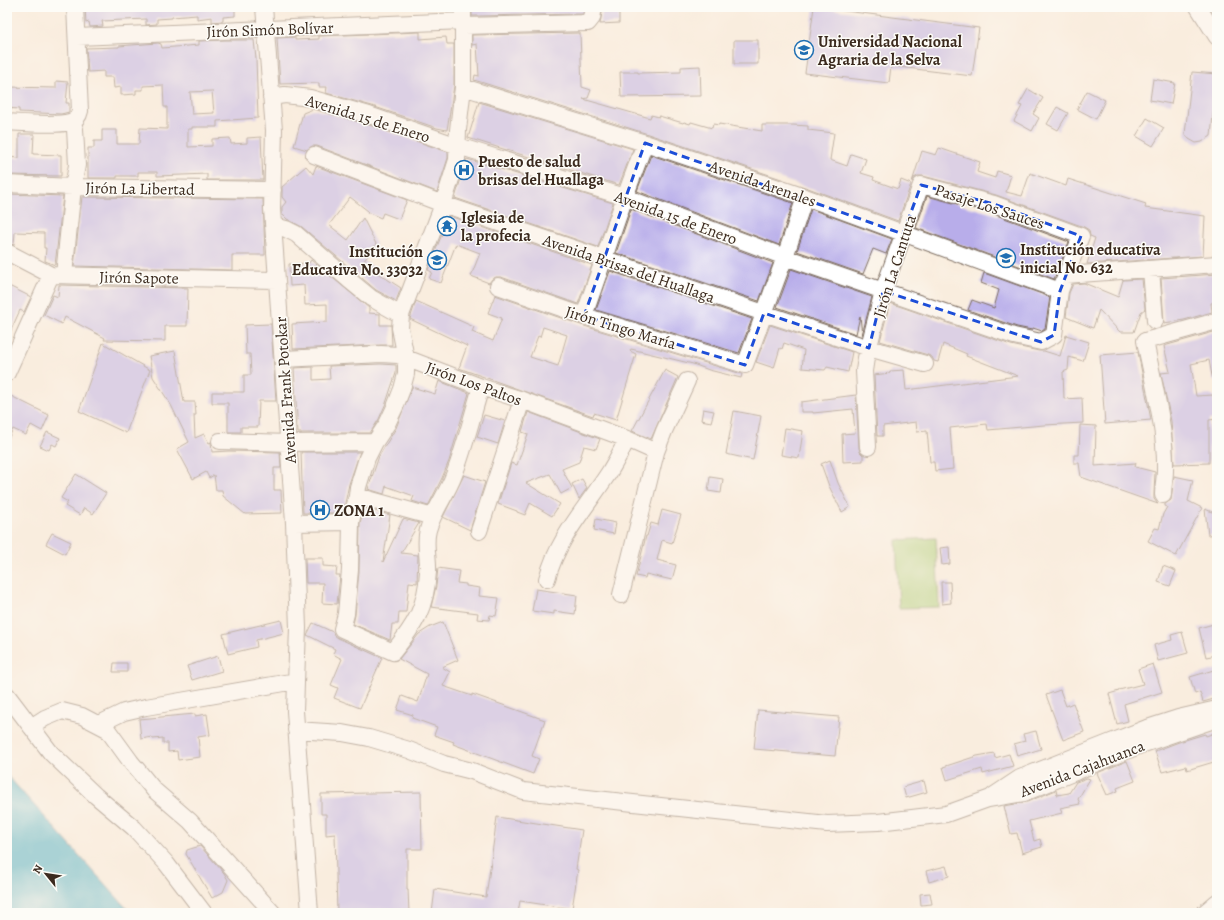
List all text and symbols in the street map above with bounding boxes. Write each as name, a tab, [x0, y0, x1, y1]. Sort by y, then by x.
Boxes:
street label: Jirón Simón Bolívar	[206, 17, 334, 43]
place label: Universidad Nacional Agraria de la Selva	[817, 31, 963, 71]
school or university icon: Universidad Nacional Agraria de la Selva	[793, 39, 815, 61]
street label: Avenida 15 de Enero	[302, 89, 433, 148]
place label: Puesto de salud brisas del Huallaga	[477, 151, 604, 191]
street label: Avenida Arenales	[705, 155, 819, 212]
hospital icon: Puesto de salud brisas del Huallaga	[453, 159, 475, 181]
street label: Jirón La Libertad	[85, 177, 195, 201]
street label: Pasaje Los Sauces	[932, 179, 1047, 235]
street label: Avenida 15 de Enero	[610, 185, 740, 250]
place label: Iglesia de la profecia	[461, 207, 531, 247]
street label: Jirón La Cantuta	[868, 212, 922, 321]
temple icon: Iglesia de la profecia	[436, 215, 458, 237]
street label: Avenida Brisas del Huallaga	[539, 229, 718, 309]
place label: Institución educativa inicial No. 632	[1020, 239, 1161, 279]
place label: Institución Educativa No. 33032	[292, 241, 423, 281]
school or university icon: Institución educativa inicial No. 632	[995, 247, 1017, 269]
school or university icon: Institución Educativa No. 33032	[426, 249, 448, 271]
street label: Jirón Sapote	[99, 266, 179, 290]
street label: Jirón Tingo María	[563, 301, 679, 355]
street label: Avenida Frank Potokar	[270, 316, 302, 465]
street label: Jirón Los Paltos	[423, 356, 525, 411]
hospital icon: ZONA 1	[309, 499, 331, 521]
place label: ZONA 1	[334, 500, 384, 522]
street label: Avenida Cajahuanca	[1016, 735, 1148, 803]
north arrow	[26, 854, 66, 894]
text: N	[29, 862, 46, 876]

